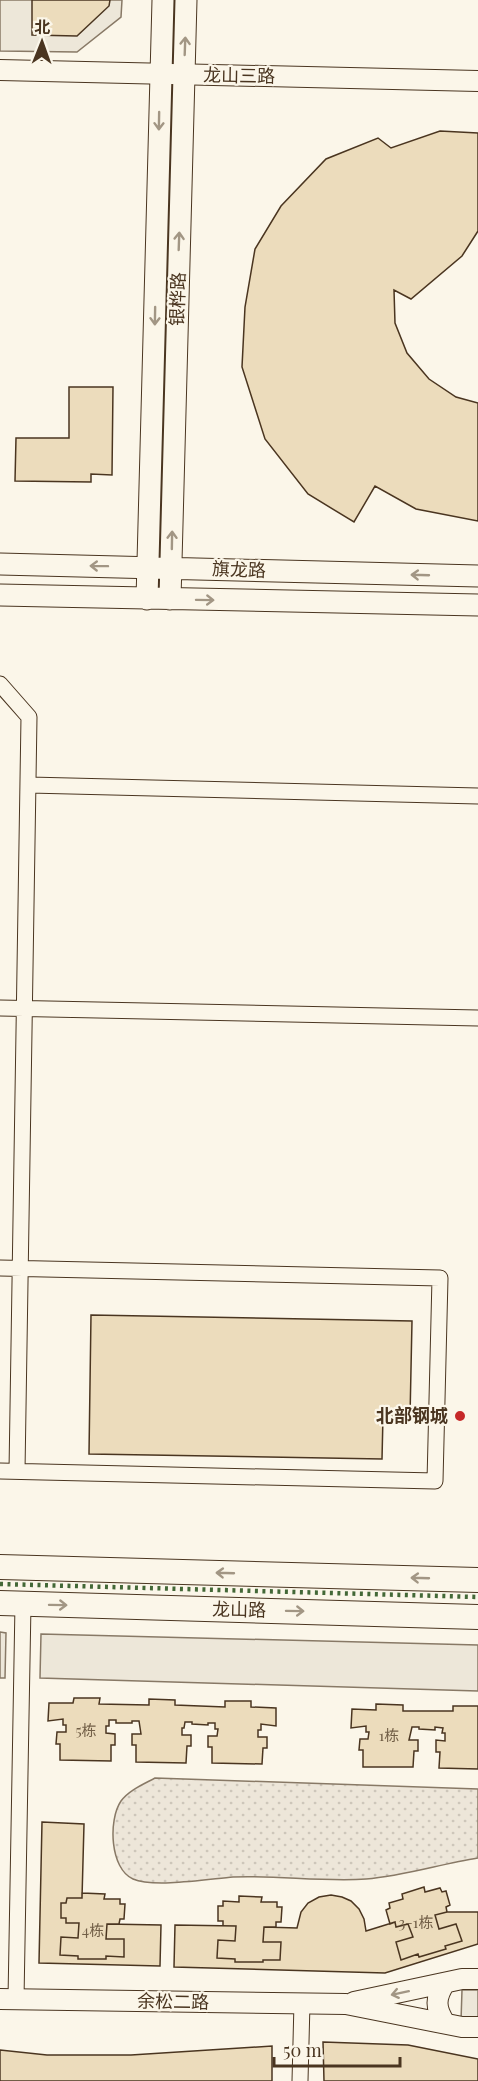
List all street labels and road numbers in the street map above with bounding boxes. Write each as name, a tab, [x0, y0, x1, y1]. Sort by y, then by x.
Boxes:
street label: 龙山三路	[203, 62, 275, 88]
street label: 银桦路	[164, 272, 190, 326]
street label: 旗龙路	[212, 556, 266, 582]
street label: 龙山路	[212, 1597, 266, 1621]
street label: 余松二路	[137, 1988, 209, 2014]

